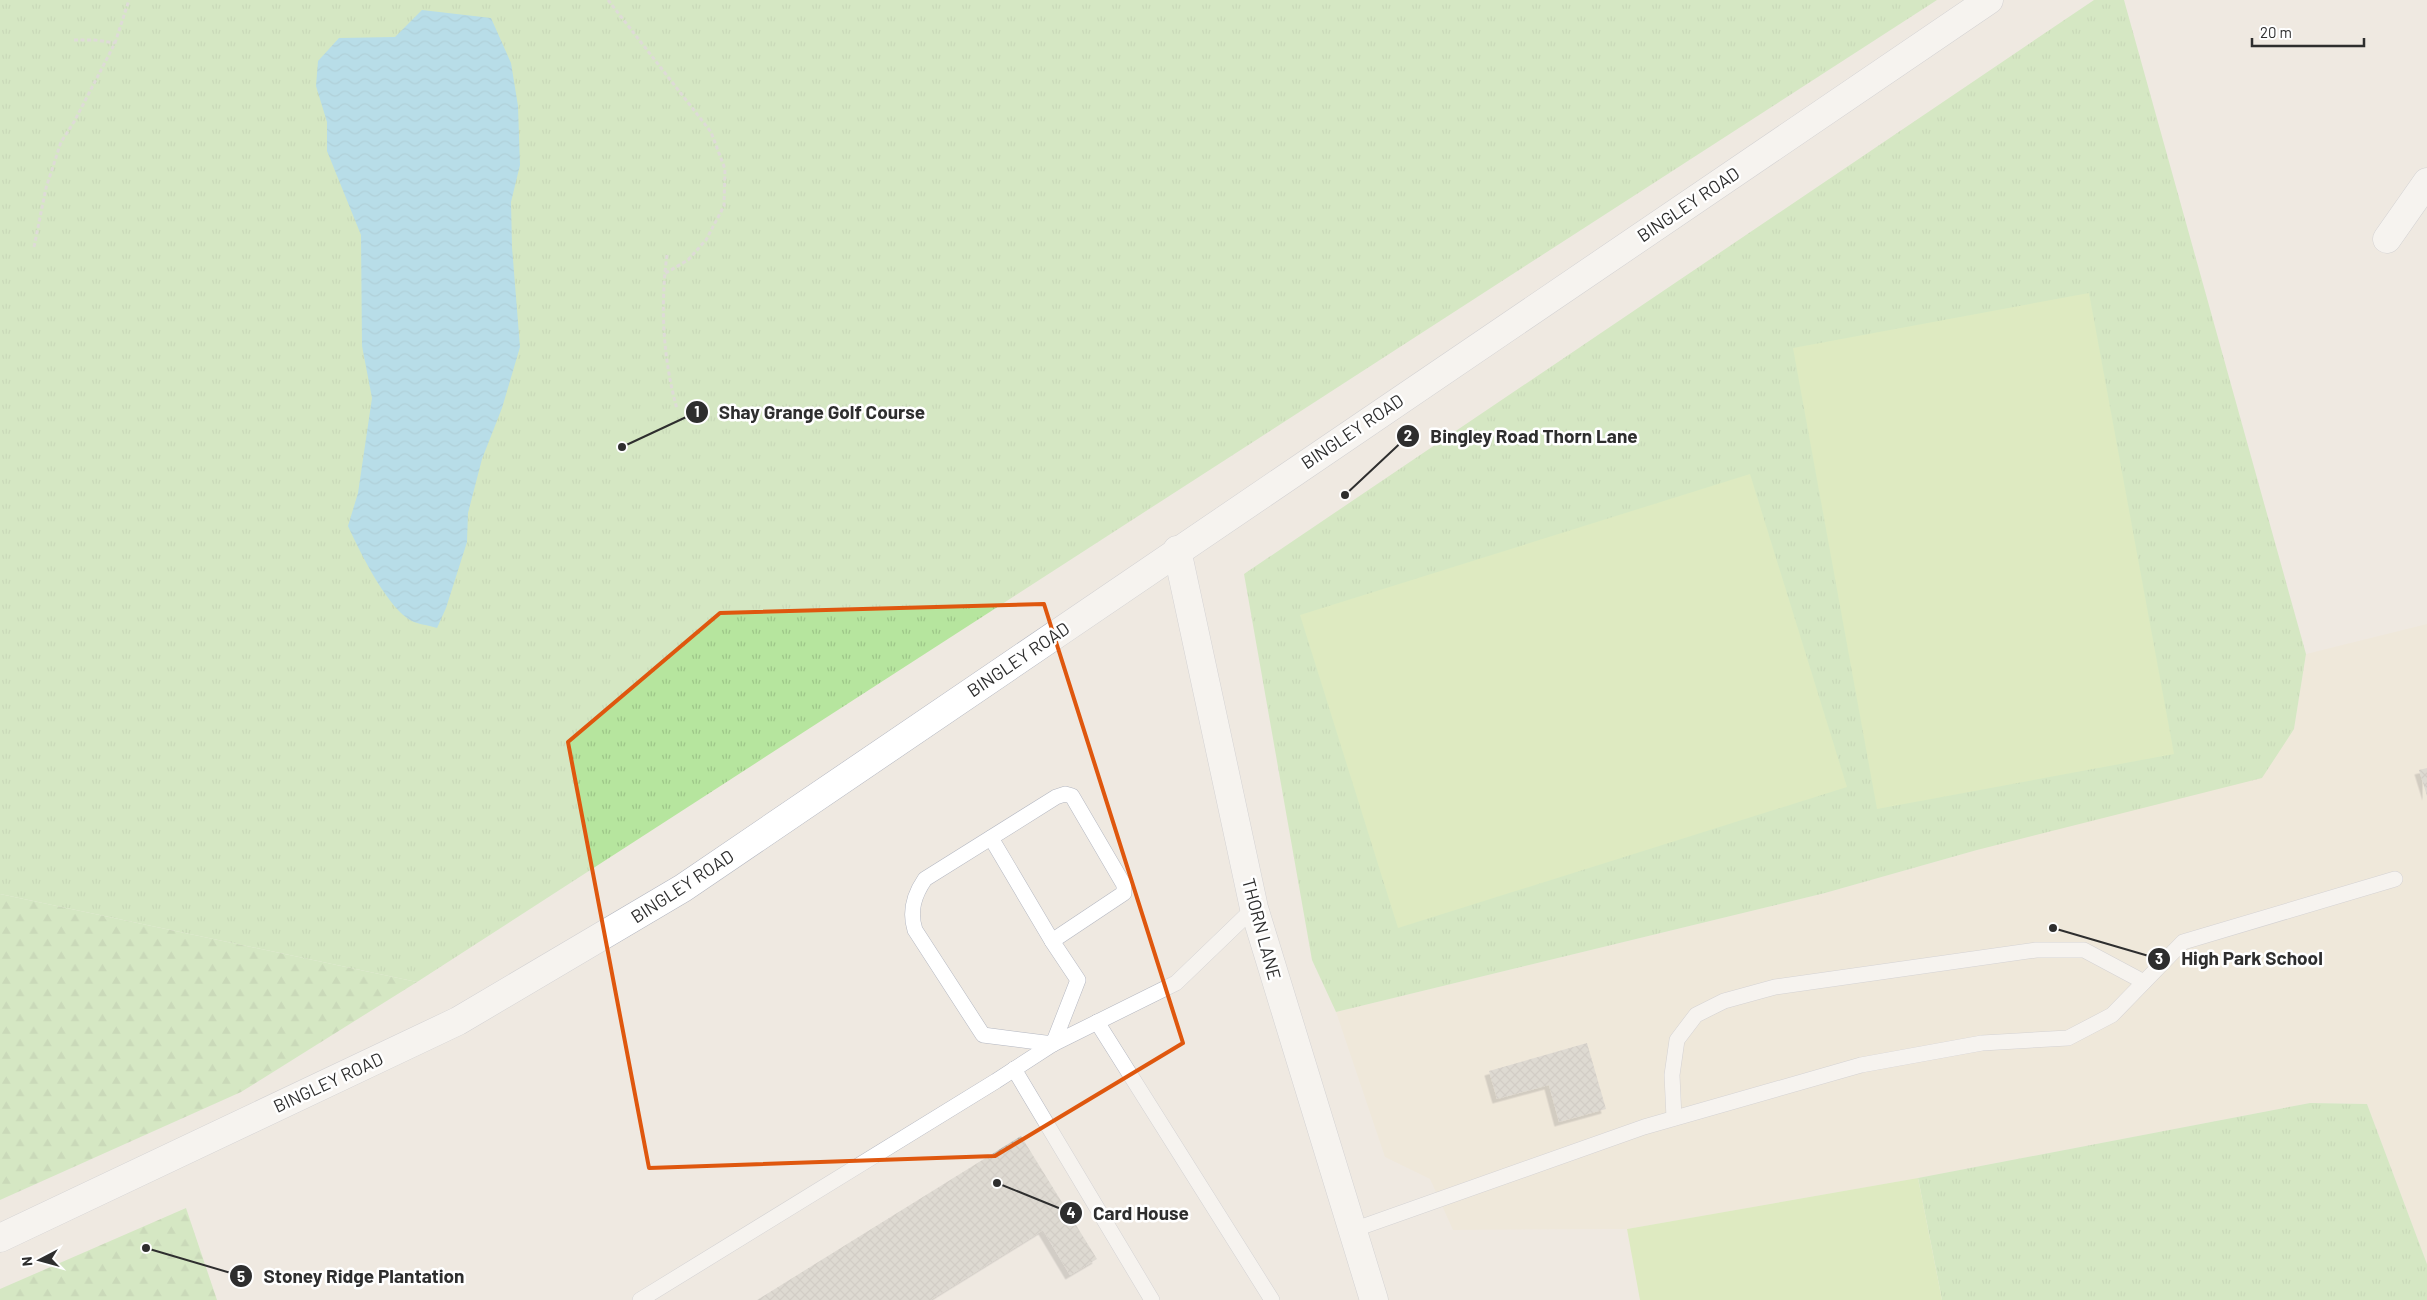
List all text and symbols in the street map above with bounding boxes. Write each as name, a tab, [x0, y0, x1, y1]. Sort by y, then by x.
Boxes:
scale bar	[2252, 15, 2364, 47]
text: 20 m	[2260, 23, 2292, 41]
street label: BINGLEY ROAD	[1633, 162, 1743, 246]
street label: BINGLEY ROAD	[1297, 389, 1407, 473]
callout: Shay Grange Golf Course	[684, 395, 935, 429]
text: Shay Grange Golf Course	[719, 400, 925, 423]
text: 1	[694, 402, 700, 420]
callout: Bingley Road Thorn Lane	[1395, 419, 1647, 453]
text: Bingley Road Thorn Lane	[1430, 424, 1638, 447]
text: 2	[1404, 426, 1412, 444]
street label: BINGLEY ROAD	[963, 617, 1073, 701]
street label: BINGLEY ROAD	[626, 845, 738, 927]
street label: THORN LANE	[1238, 876, 1286, 982]
callout: High Park School	[2146, 942, 2333, 976]
text: High Park School	[2181, 946, 2323, 969]
text: 3	[2155, 949, 2163, 967]
street label: BINGLEY ROAD	[270, 1047, 386, 1117]
callout: Card House	[1058, 1196, 1199, 1230]
text: Card House	[1093, 1201, 1189, 1224]
text: 4	[1066, 1203, 1076, 1221]
north arrow	[15, 1235, 65, 1285]
text: N	[18, 1256, 36, 1267]
callout: Stoney Ridge Plantation	[228, 1259, 474, 1293]
text: Stoney Ridge Plantation	[263, 1264, 465, 1287]
text: 5	[237, 1267, 245, 1285]

